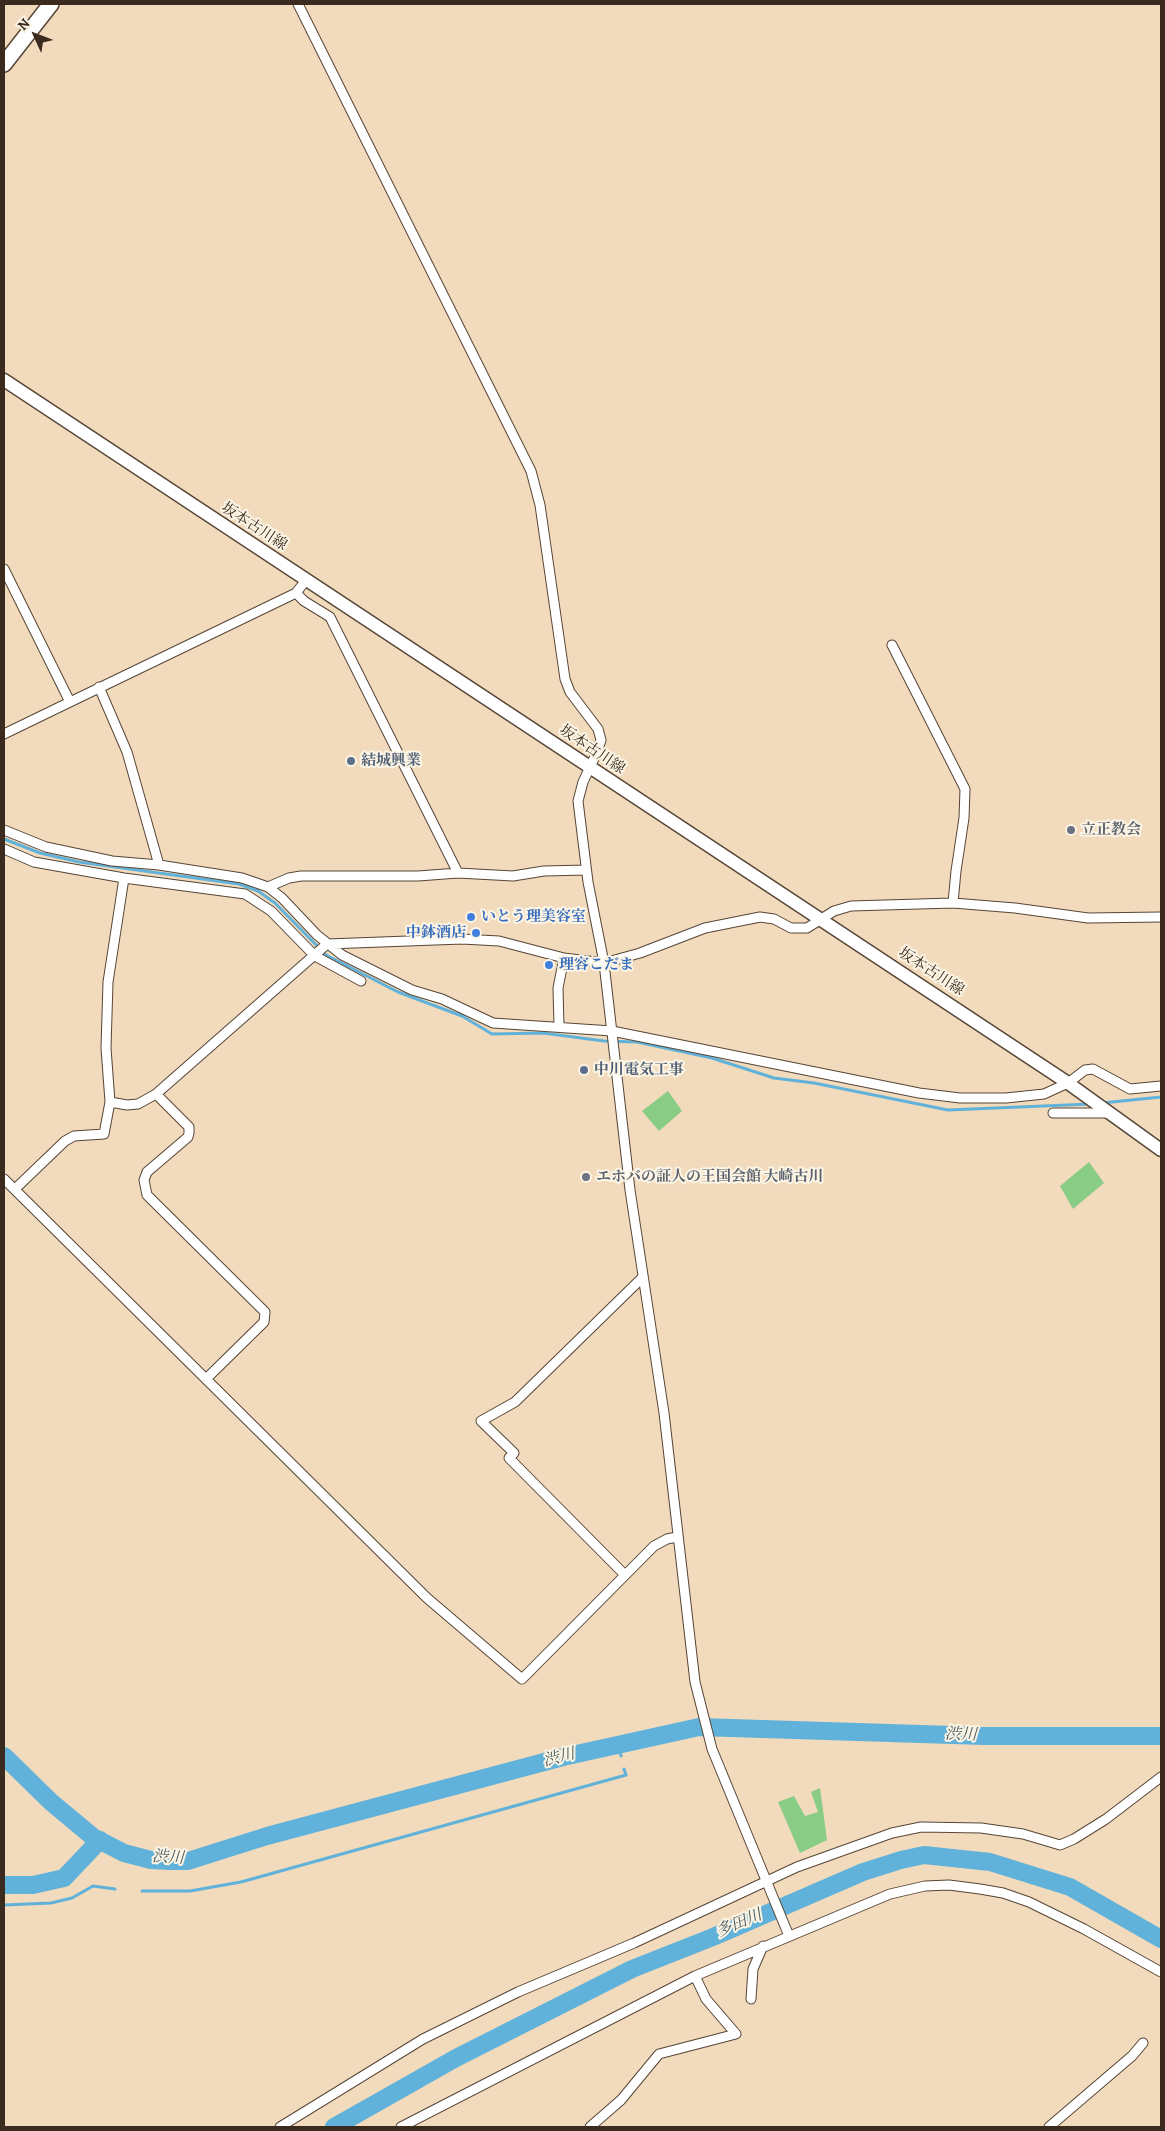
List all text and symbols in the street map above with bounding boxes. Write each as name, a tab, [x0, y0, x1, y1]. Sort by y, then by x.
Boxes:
north arrow	[10, 10, 60, 60]
text: N	[13, 14, 34, 35]
street label: 坂本古川線	[218, 499, 290, 555]
street label: 坂本古川線	[556, 722, 628, 778]
place label: 結城興業	[361, 752, 421, 770]
marker: 結城興業	[345, 755, 357, 767]
place label: 立正教会	[1081, 821, 1141, 839]
marker: 立正教会	[1065, 824, 1077, 836]
place label: いとう理美容室	[481, 908, 586, 926]
marker: いとう理美容室	[465, 911, 477, 923]
place label: 中鉢酒店	[406, 924, 466, 942]
marker: 中鉢酒店	[470, 927, 482, 939]
street label: 坂本古川線	[895, 944, 967, 1000]
place label: 理容こだま	[559, 956, 634, 974]
marker: 理容こだま	[543, 959, 555, 971]
place label: 中川電気工事	[594, 1061, 684, 1079]
marker: 中川電気工事	[578, 1064, 590, 1076]
place label: エホバの証人の王国会館 大崎古川	[596, 1168, 824, 1186]
marker: エホバの証人の王国会館 大崎古川	[580, 1171, 592, 1183]
water label: 渋川	[945, 1725, 977, 1745]
water label: 渋川	[541, 1745, 577, 1771]
water label: 渋川	[152, 1848, 184, 1868]
water label: 多田川	[713, 1906, 765, 1942]

